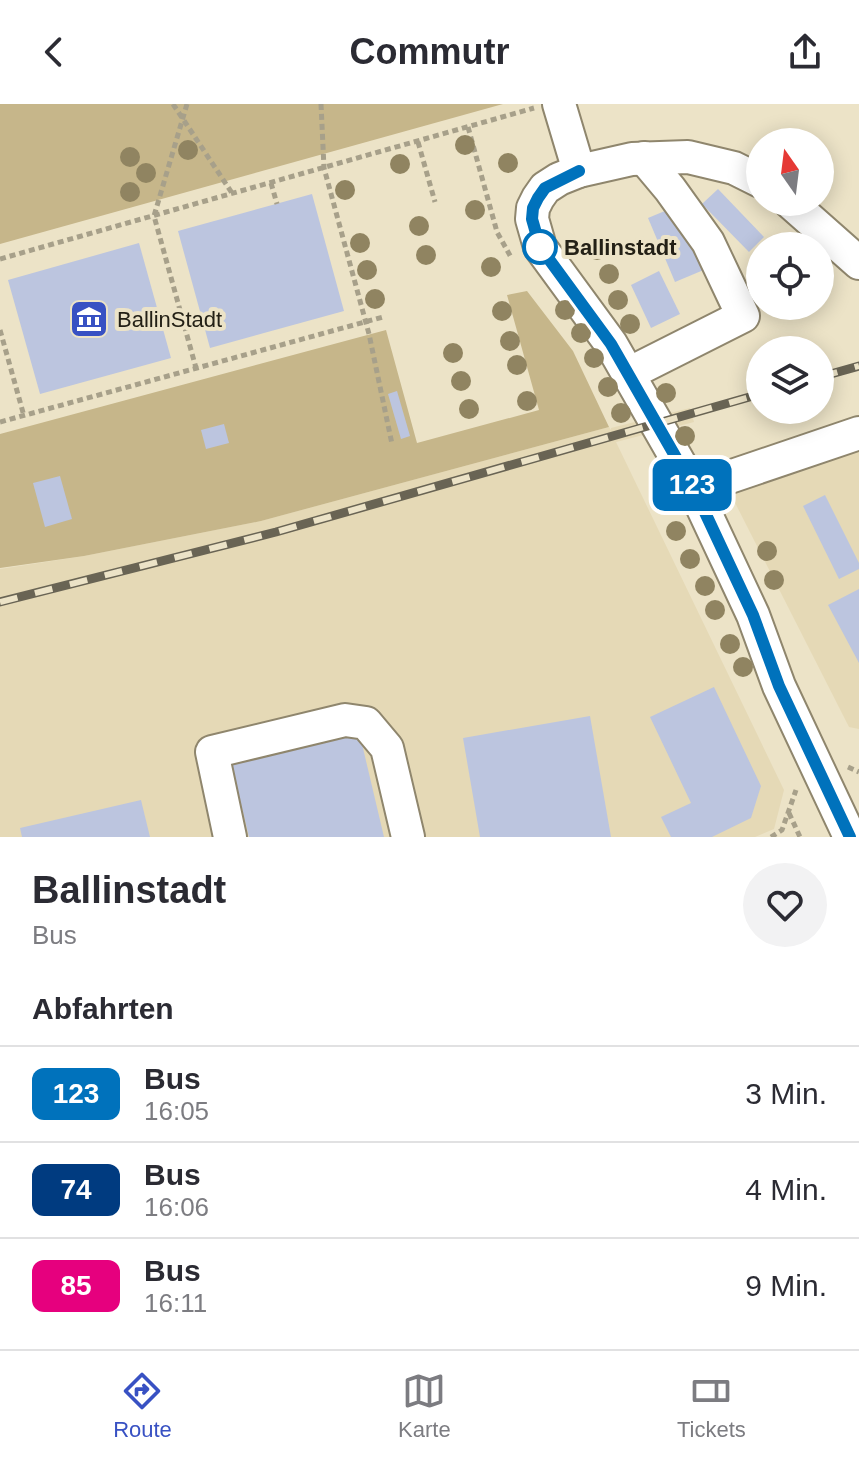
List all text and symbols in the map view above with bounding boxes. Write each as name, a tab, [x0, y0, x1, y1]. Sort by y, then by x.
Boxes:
icon: back	[32, 30, 76, 74]
icon: share	[783, 30, 827, 74]
text: Commutr	[350, 31, 510, 72]
north arrow	[746, 128, 834, 216]
map controls	[746, 128, 834, 424]
marker: Ballinstadt	[523, 230, 557, 264]
button: locate	[746, 232, 834, 320]
place label: Ballinstadt	[564, 235, 677, 260]
museum icon: BallinStadt	[68, 298, 110, 340]
place label: BallinStadt	[117, 307, 222, 332]
button: layers	[746, 336, 834, 424]
line badge: 123	[646, 459, 738, 511]
text: 123	[669, 469, 715, 500]
button: heart	[743, 863, 827, 947]
text: Ballinstadt	[32, 869, 226, 911]
text: Bus	[32, 920, 77, 950]
text: Abfahrten	[32, 992, 174, 1025]
text: Bus	[144, 1062, 201, 1095]
text: 3 Min.	[745, 1077, 827, 1110]
text: 123	[53, 1078, 99, 1109]
text: 16:05	[144, 1096, 209, 1126]
text: Bus	[144, 1158, 201, 1191]
text: 4 Min.	[745, 1173, 827, 1206]
text: 74	[60, 1174, 92, 1205]
text: 16:06	[144, 1192, 209, 1222]
text: Bus	[144, 1254, 201, 1287]
text: 9 Min.	[745, 1269, 827, 1302]
text: 85	[60, 1270, 92, 1301]
text: 16:11	[144, 1288, 207, 1318]
tab: Route	[113, 1369, 172, 1443]
tab: Karte	[398, 1369, 451, 1443]
tab: Tickets	[677, 1369, 746, 1443]

